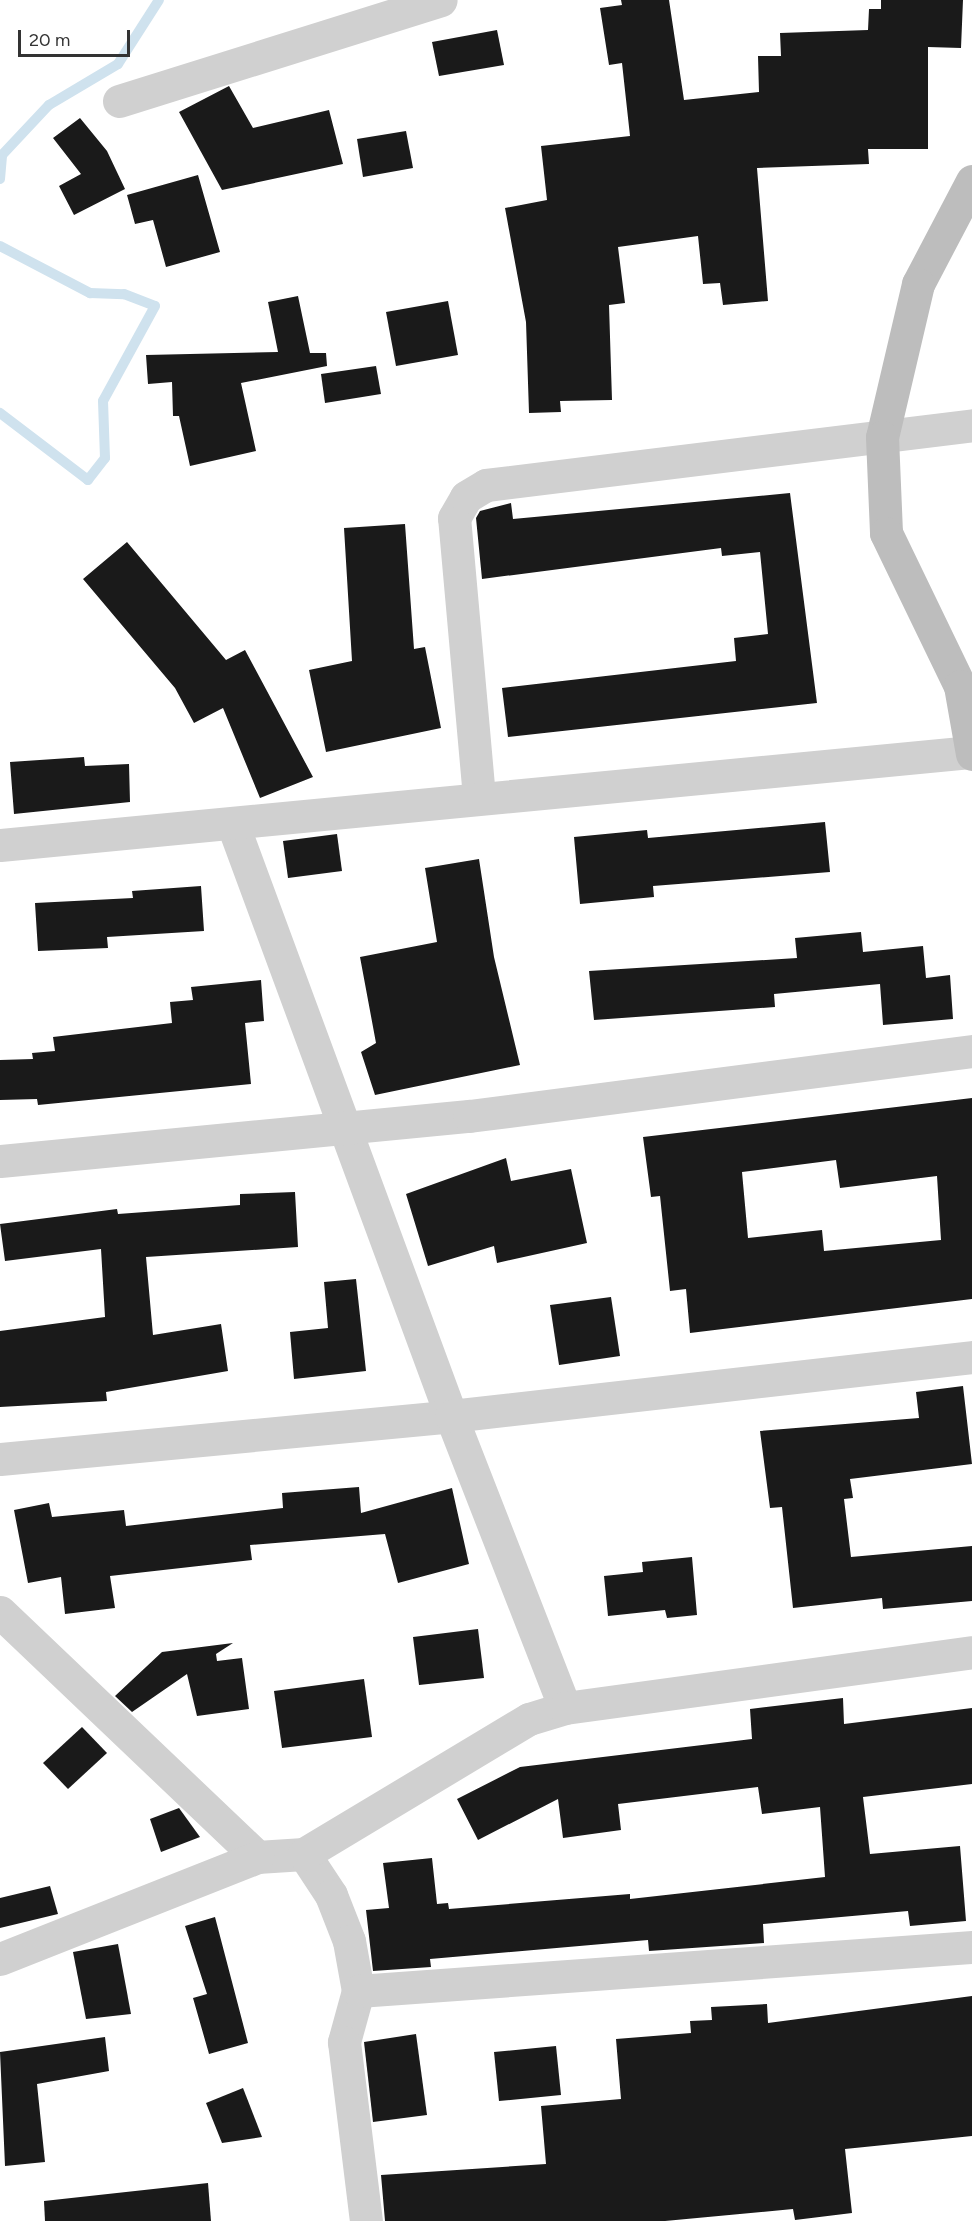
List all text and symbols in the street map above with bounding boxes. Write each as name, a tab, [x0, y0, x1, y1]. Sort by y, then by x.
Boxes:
scale bar	[21, 18, 134, 56]
text: 20 m	[29, 29, 70, 51]

